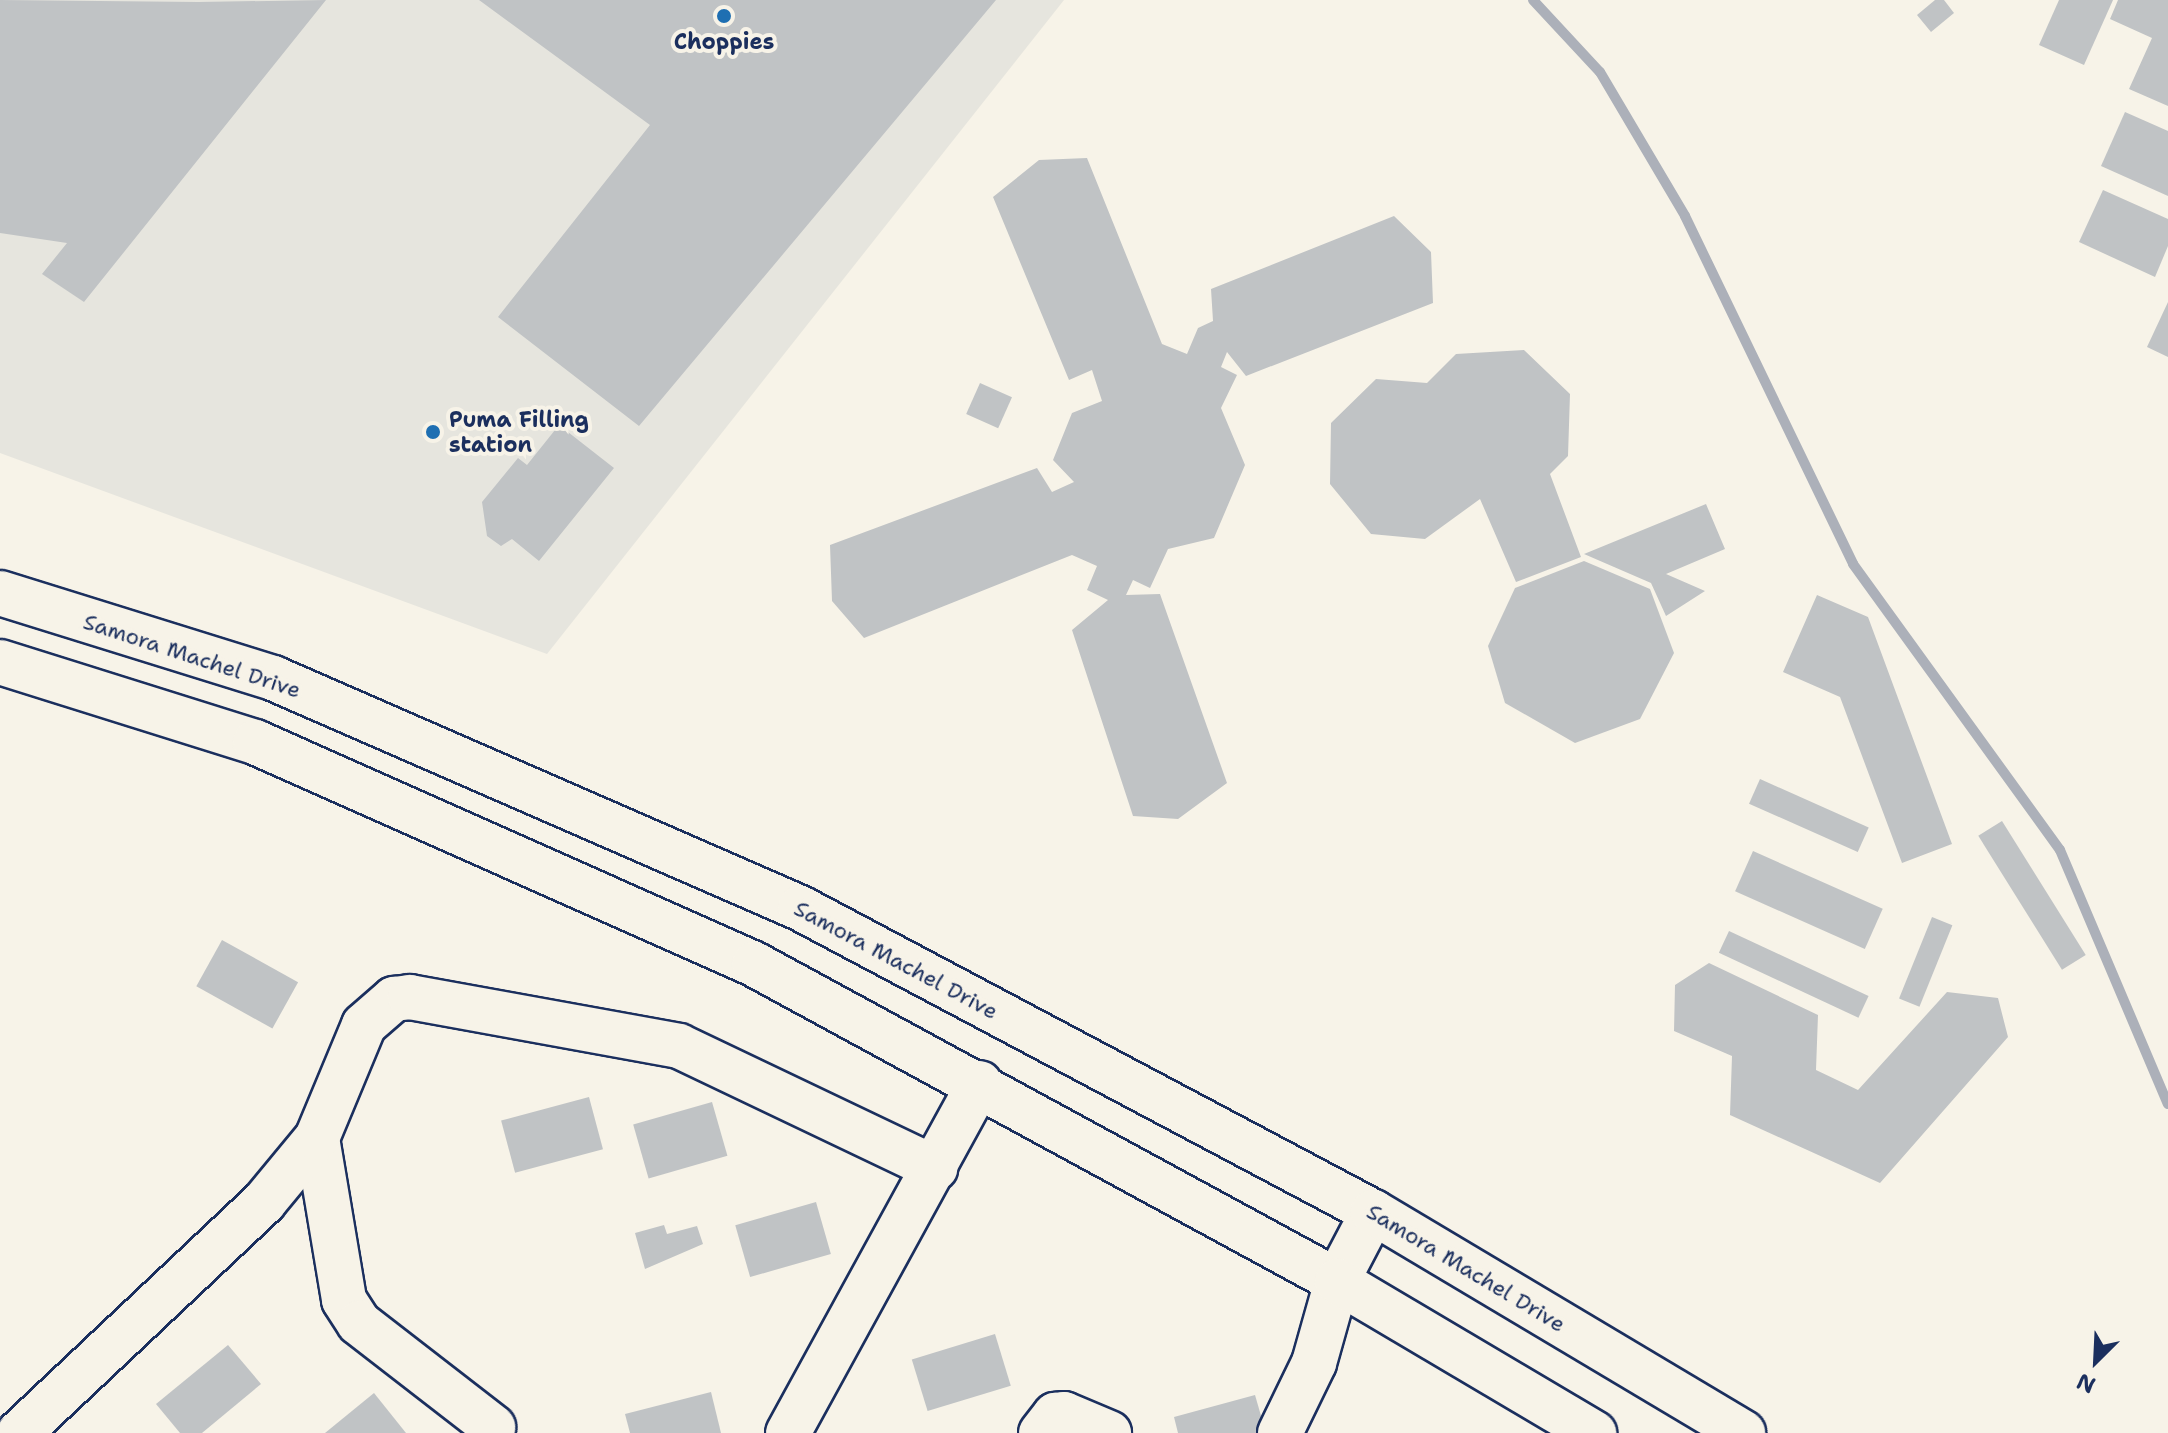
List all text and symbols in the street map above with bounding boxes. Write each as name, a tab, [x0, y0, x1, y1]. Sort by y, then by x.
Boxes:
marker: Choppies	[715, 7, 733, 25]
place label: Choppies	[674, 29, 774, 55]
place label: Puma Filling station	[449, 406, 589, 458]
marker: Puma Filling station	[424, 423, 442, 441]
street label: Samora Machel Drive	[80, 608, 304, 704]
street label: Samora Machel Drive	[790, 895, 1002, 1025]
street label: Samora Machel Drive	[1362, 1198, 1570, 1338]
north arrow	[2056, 1321, 2136, 1401]
text: N	[2072, 1367, 2100, 1400]

